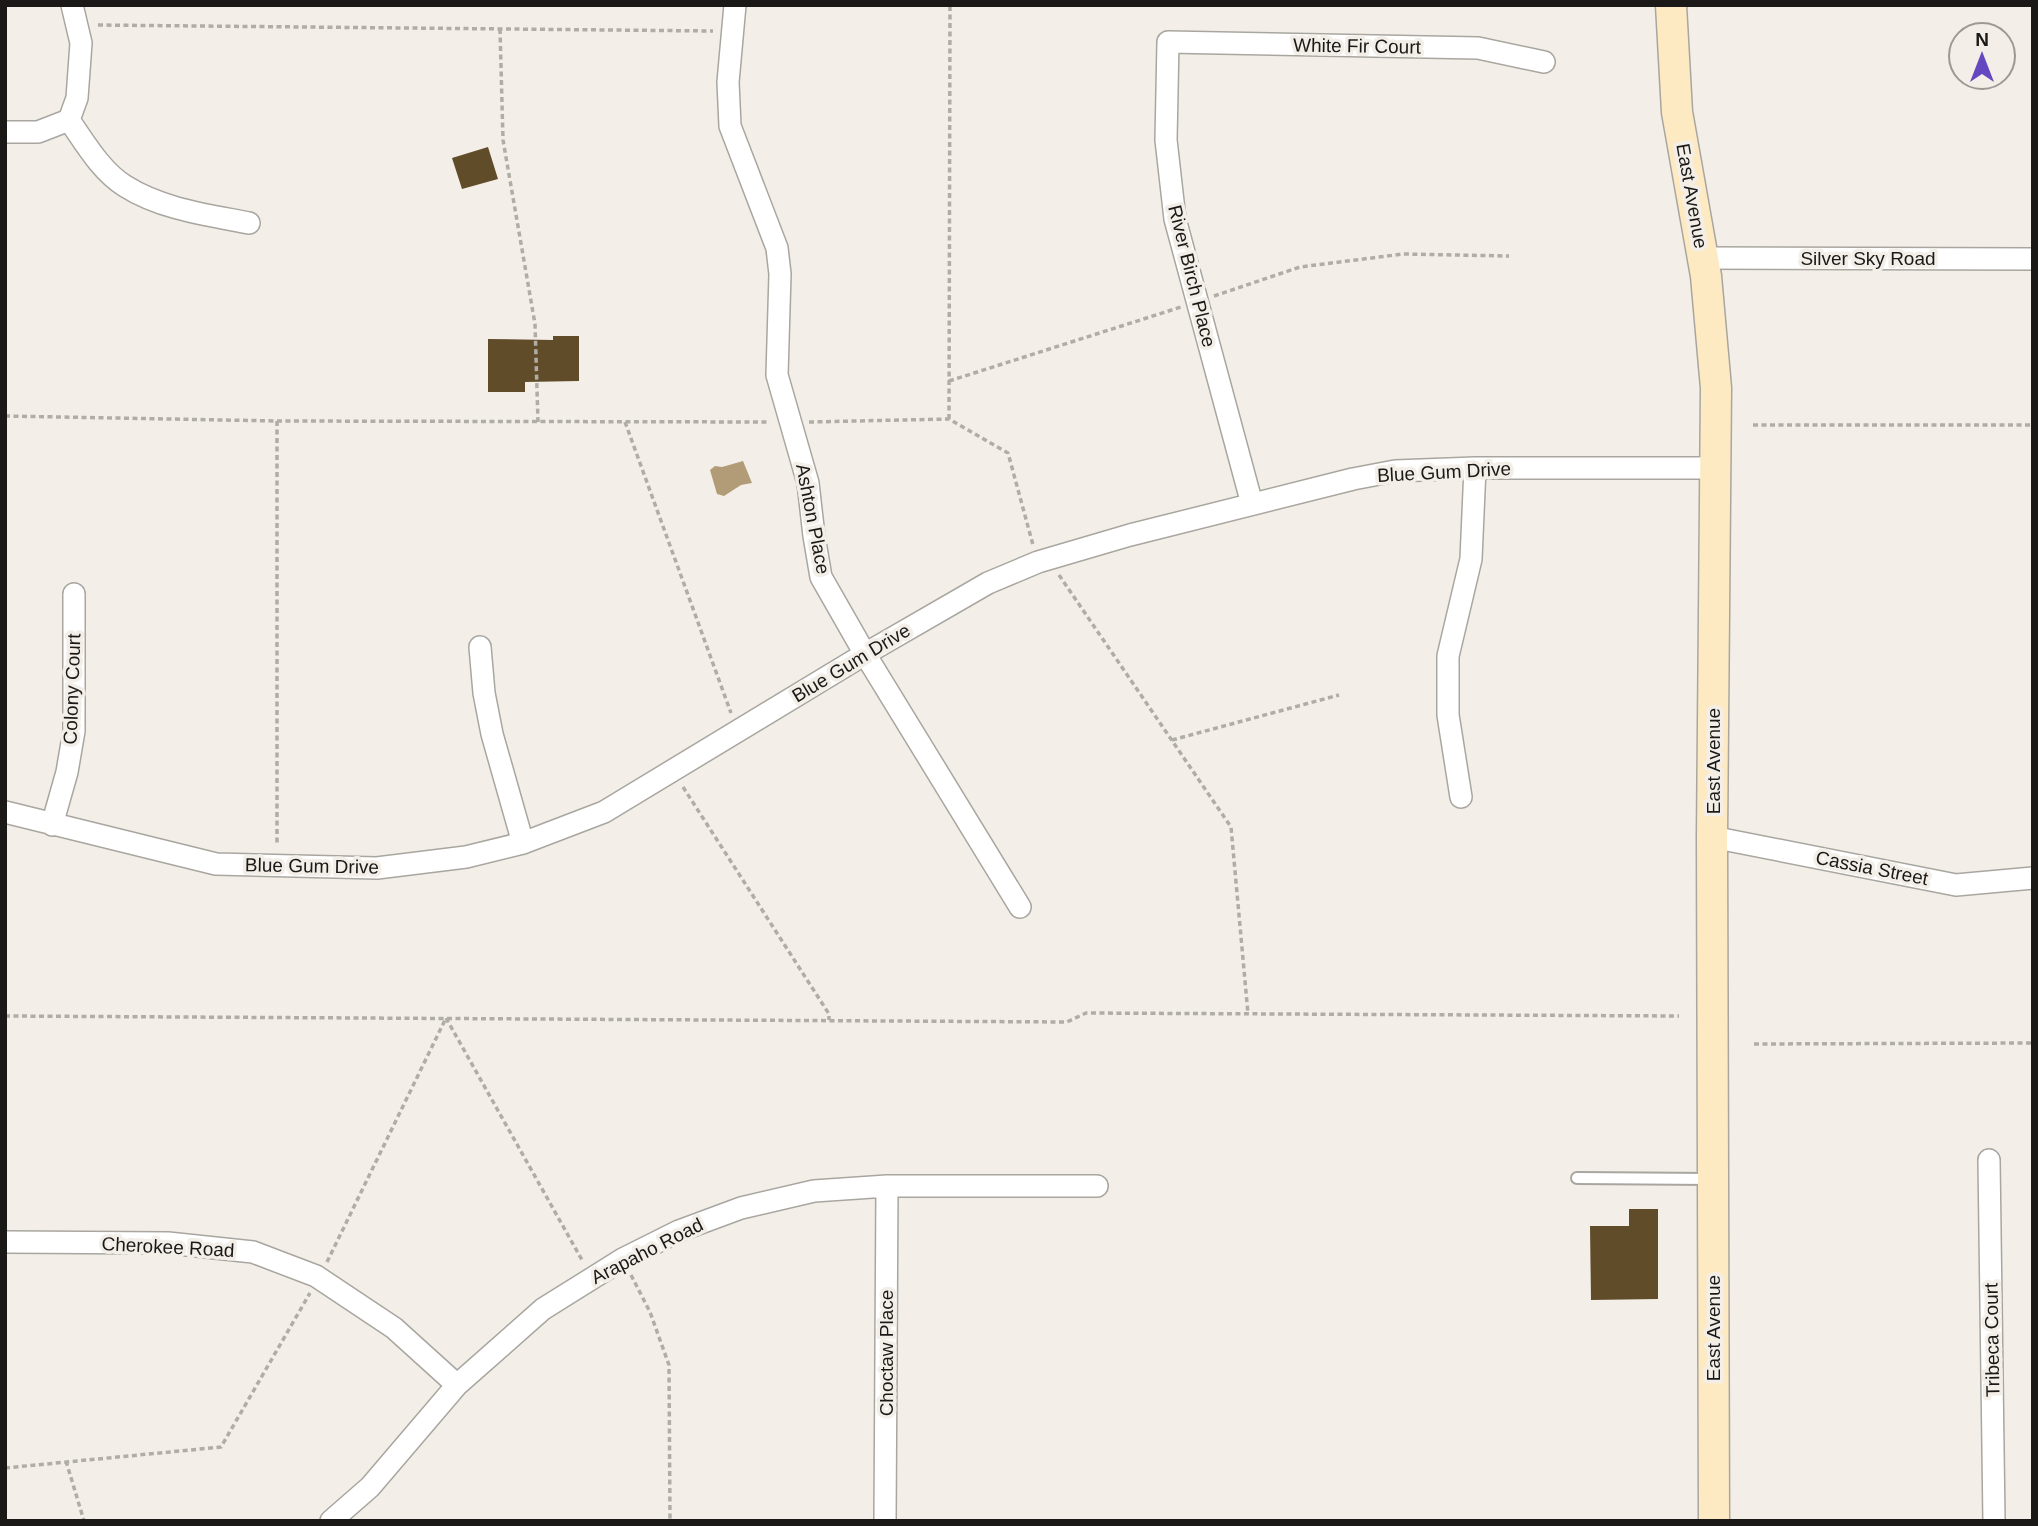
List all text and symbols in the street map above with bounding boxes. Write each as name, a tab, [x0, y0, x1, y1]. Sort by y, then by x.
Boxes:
north arrow	[1947, 21, 2017, 91]
text: N	[1975, 29, 1989, 50]
street label: White Fir Court	[1293, 34, 1422, 58]
street label: East Avenue	[1672, 142, 1712, 250]
street label: River Birch Place	[1164, 203, 1220, 349]
street label: Silver Sky Road	[1800, 248, 1936, 269]
street label: Blue Gum Drive	[1376, 458, 1512, 486]
street label: Ashton Place	[792, 462, 834, 576]
street label: Blue Gum Drive	[788, 619, 914, 707]
street label: Colony Court	[60, 633, 84, 745]
street label: East Avenue	[1703, 708, 1724, 814]
street label: Cassia Street	[1814, 847, 1931, 889]
street label: Blue Gum Drive	[245, 854, 379, 878]
street label: Arapaho Road	[588, 1214, 706, 1288]
street label: Cherokee Road	[101, 1233, 235, 1261]
street label: East Avenue	[1703, 1275, 1724, 1381]
street label: Tribeca Court	[1980, 1282, 2003, 1397]
street label: Choctaw Place	[876, 1290, 897, 1416]

